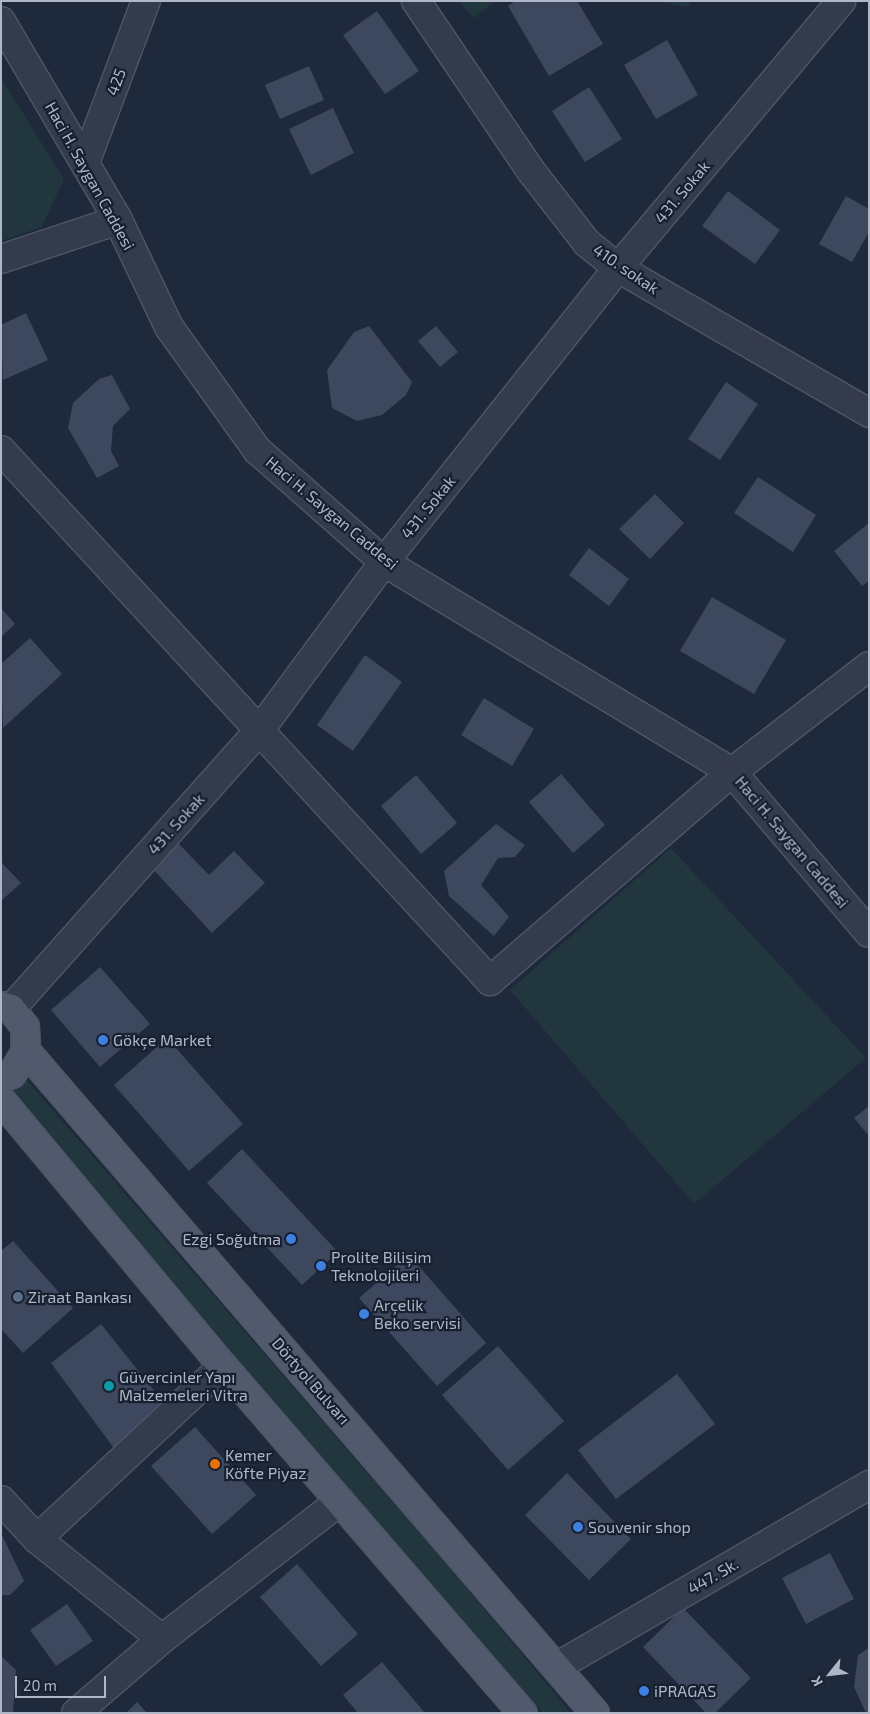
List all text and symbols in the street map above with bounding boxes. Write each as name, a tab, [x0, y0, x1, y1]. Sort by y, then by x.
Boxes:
street label: 425	[102, 66, 130, 98]
street label: Haci H. Saygan Caddesi	[41, 99, 139, 253]
street label: 431. Sokak	[650, 157, 714, 227]
street label: 410. sokak	[589, 240, 663, 298]
street label: Haci H. Saygan Caddesi	[262, 452, 402, 574]
street label: 431. Sokak	[397, 472, 459, 542]
street label: Haci H. Saygan Caddesi	[731, 772, 853, 912]
street label: 431. Sokak	[144, 790, 208, 858]
place label: Gökçe Market	[113, 1030, 212, 1050]
marker: Gökçe Market	[97, 1034, 109, 1046]
place label: Ezgi Soğutma	[182, 1229, 281, 1249]
marker: Ezgi Soğutma	[285, 1233, 297, 1245]
place label: Prolite Bilişim Teknolojileri	[331, 1247, 431, 1285]
marker: Prolite Bilişim Teknolojileri	[315, 1260, 327, 1272]
place label: Ziraat Bankası	[28, 1287, 132, 1307]
marker: Ziraat Bankası	[12, 1291, 24, 1303]
place label: Arçelik Beko servisi	[374, 1295, 461, 1333]
marker: Arçelik Beko servisi	[358, 1308, 370, 1320]
street label: Dörtyol Bulvarı	[268, 1334, 354, 1428]
place label: Güvercinler Yapı Malzemeleri Vitra	[119, 1367, 248, 1405]
marker: Güvercinler Yapı Malzemeleri Vitra	[103, 1380, 115, 1392]
place label: Kemer Köfte Piyaz	[225, 1445, 306, 1483]
marker: Kemer Köfte Piyaz	[209, 1458, 221, 1470]
place label: Souvenir shop	[588, 1517, 691, 1537]
marker: Souvenir shop	[572, 1521, 584, 1533]
street label: 447. Sk.	[684, 1554, 742, 1598]
north arrow	[805, 1649, 855, 1699]
scale bar	[18, 1666, 109, 1698]
text: K	[807, 1674, 826, 1690]
text: 20 m	[23, 1676, 57, 1694]
place label: iPRAGAS	[654, 1681, 716, 1701]
marker: iPRAGAS	[638, 1685, 650, 1697]

